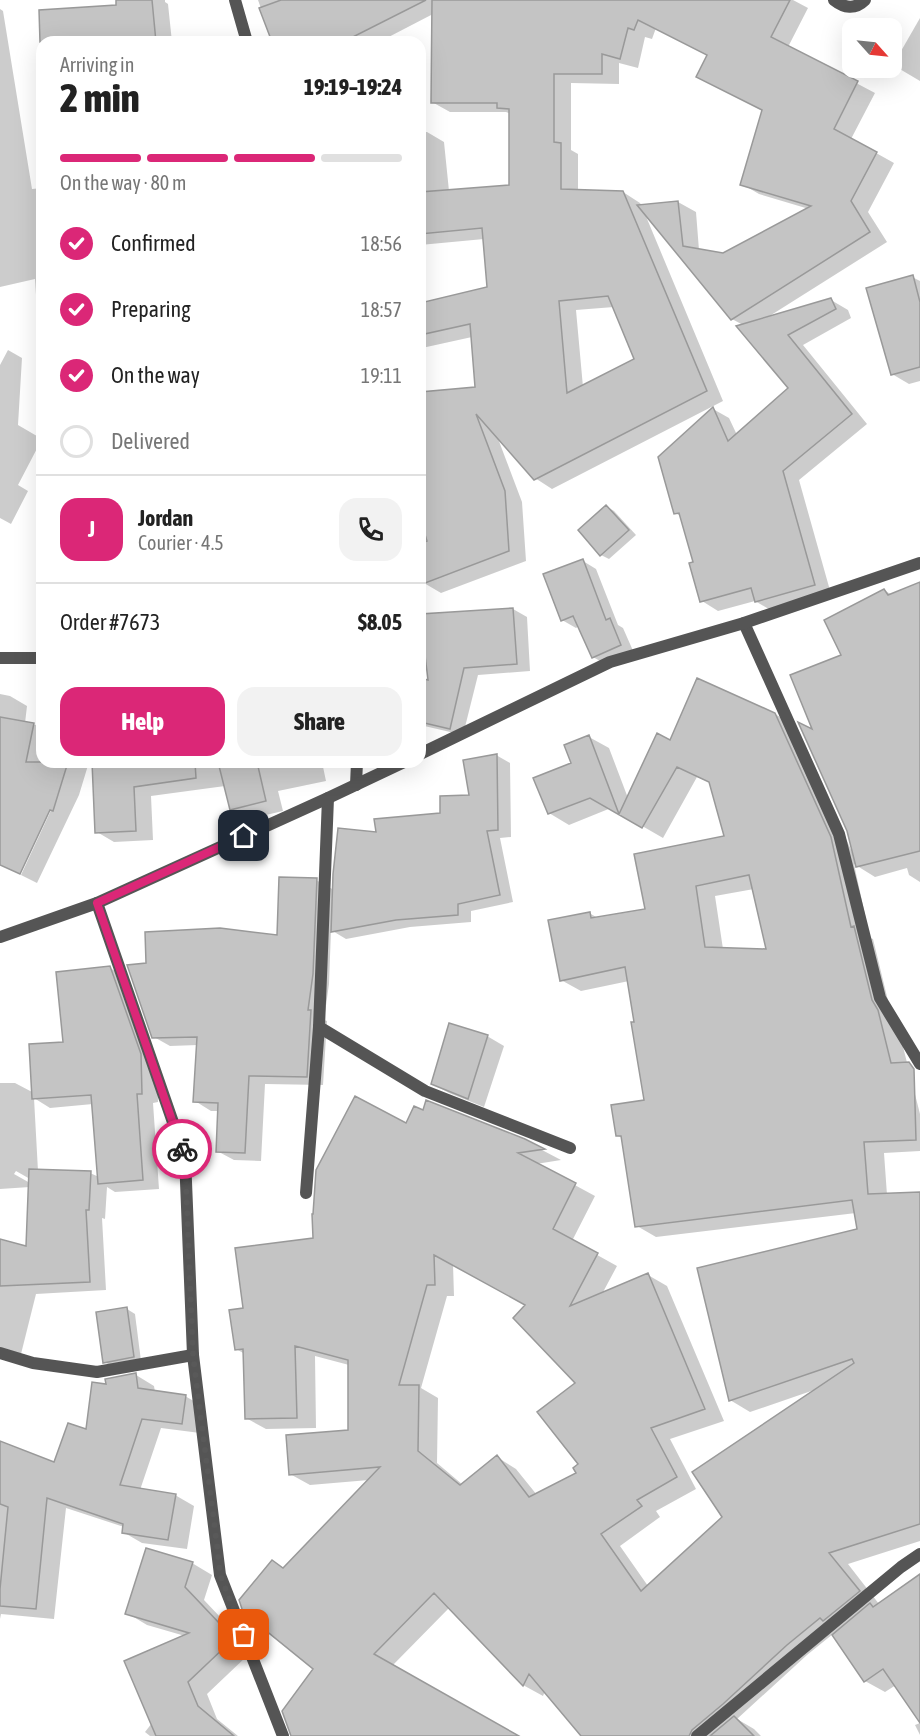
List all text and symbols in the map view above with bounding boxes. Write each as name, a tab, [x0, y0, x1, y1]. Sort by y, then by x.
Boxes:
north arrow	[842, 18, 902, 78]
map controls	[842, 18, 902, 78]
text: Arriving in	[60, 53, 134, 76]
text: 19:19–19:24	[304, 74, 402, 100]
text: 2 min	[60, 76, 140, 120]
text: On the way · 80 m	[60, 171, 186, 194]
icon: check	[60, 227, 93, 260]
text: Confirmed	[111, 230, 196, 256]
text: 18:56	[361, 232, 402, 255]
icon: check	[60, 293, 93, 326]
text: Preparing	[111, 296, 191, 322]
text: 18:57	[361, 298, 402, 321]
icon: check	[60, 359, 93, 392]
text: On the way	[111, 362, 200, 388]
text: 19:11	[361, 364, 402, 387]
text: Delivered	[111, 428, 190, 454]
button: phone	[339, 498, 402, 561]
text: Jordan	[138, 505, 193, 531]
text: J	[88, 516, 95, 542]
text: Courier · 4.5	[138, 531, 224, 554]
text: Order #7673	[60, 609, 160, 635]
text: $8.05	[358, 609, 402, 635]
button: Help	[60, 687, 225, 756]
button: Share	[237, 687, 402, 756]
pin	[218, 810, 269, 861]
icon: home	[227, 819, 260, 852]
courier	[152, 1119, 212, 1179]
icon: bike	[166, 1133, 199, 1166]
pin	[218, 1609, 269, 1660]
icon: bag	[227, 1618, 260, 1651]

